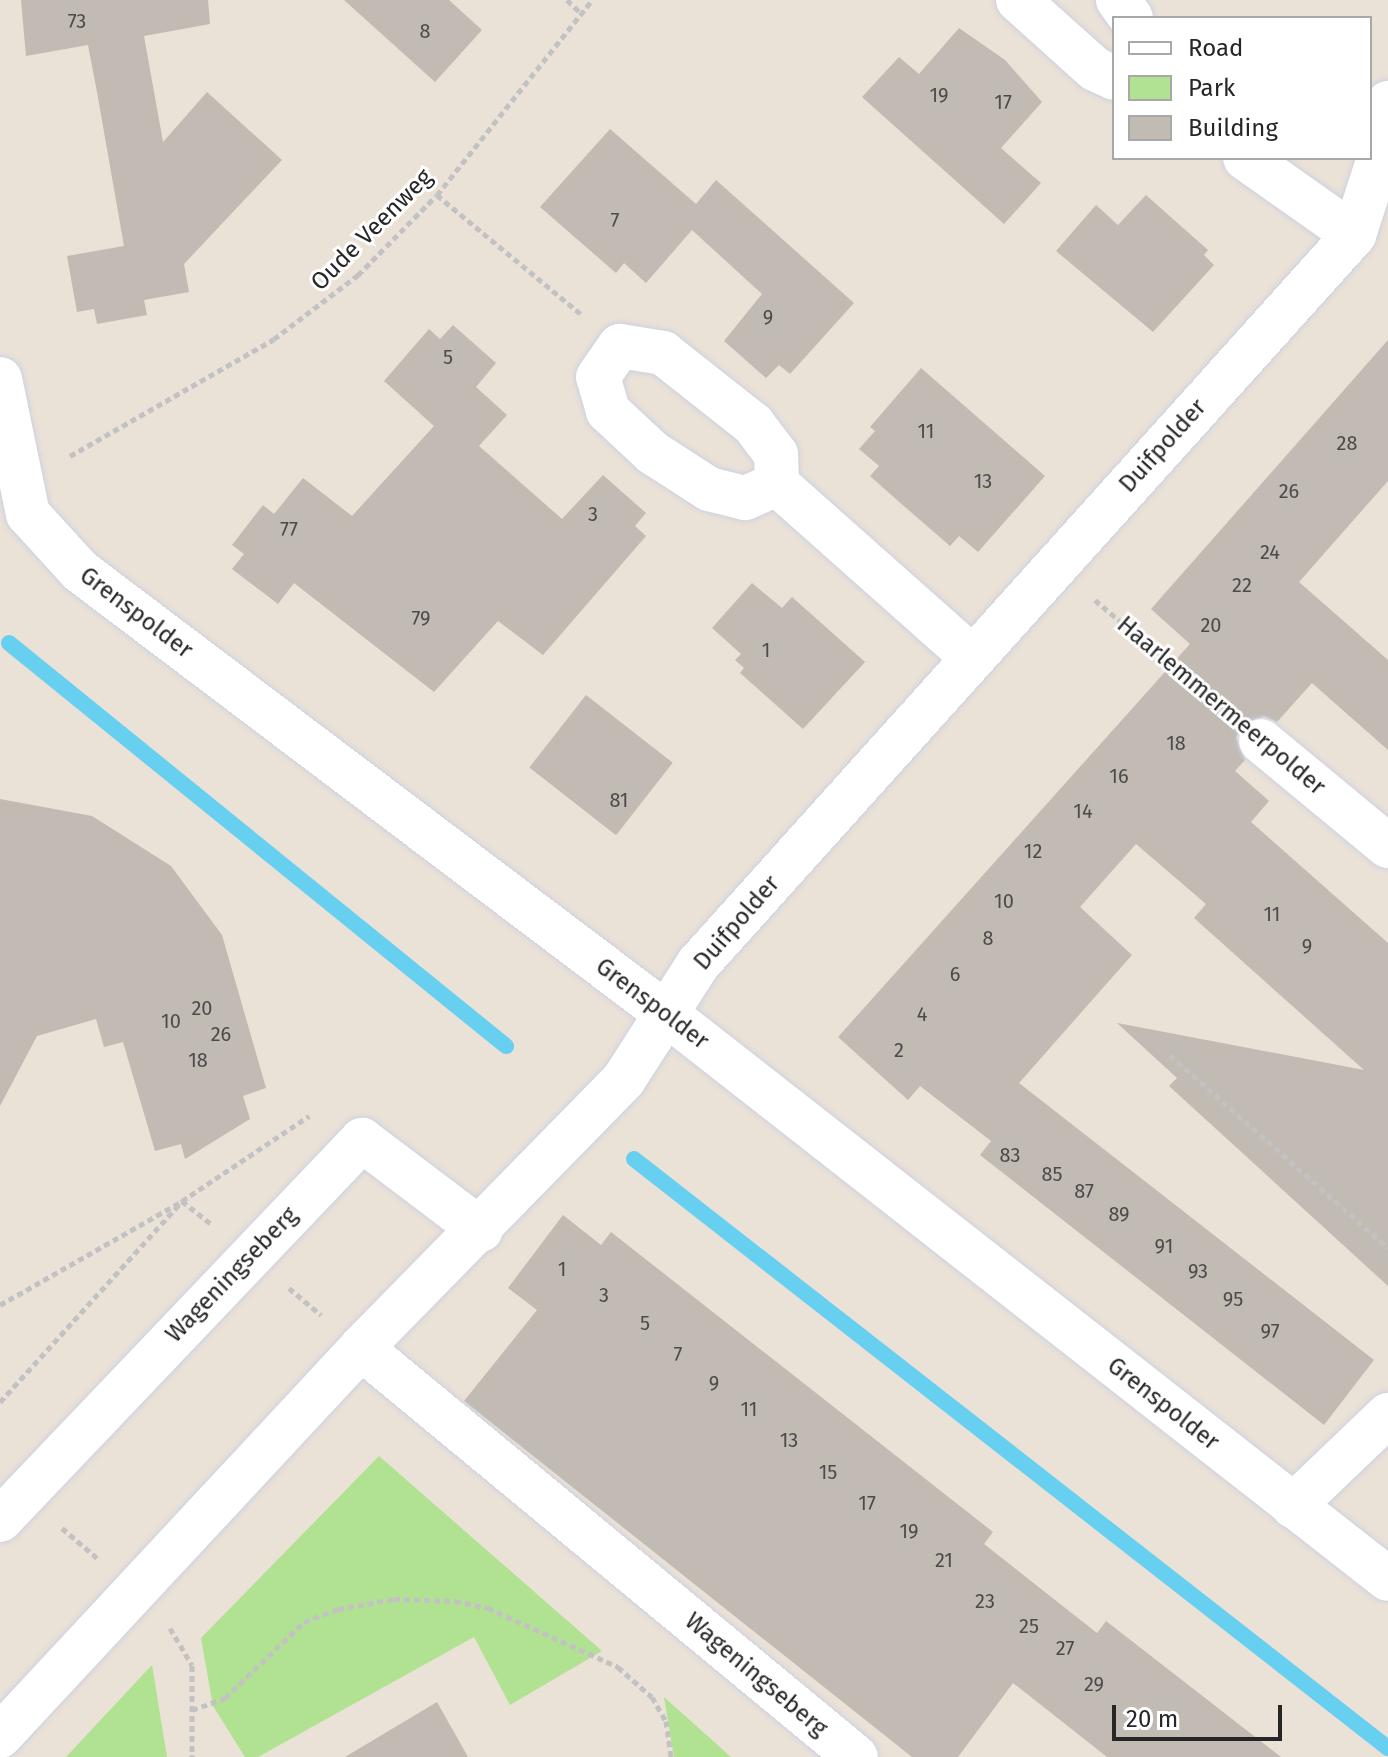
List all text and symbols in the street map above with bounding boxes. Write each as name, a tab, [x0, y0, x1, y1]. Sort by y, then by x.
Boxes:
house number: 73	[68, 9, 86, 33]
legend	[1112, 16, 1372, 160]
house number: 8	[419, 19, 431, 43]
text: Road	[1188, 34, 1243, 62]
text: Park	[1188, 74, 1235, 102]
house number: 19	[929, 83, 949, 107]
house number: 17	[994, 90, 1012, 114]
text: Building	[1188, 114, 1278, 142]
street label: Oude Veenweg	[305, 163, 439, 297]
house number: 7	[611, 208, 619, 232]
house number: 9	[763, 305, 773, 329]
house number: 5	[443, 345, 453, 369]
street label: Duifpolder	[1113, 393, 1213, 499]
house number: 11	[917, 419, 935, 443]
house number: 28	[1337, 431, 1357, 455]
house number: 13	[974, 469, 992, 493]
house number: 26	[1279, 479, 1299, 503]
house number: 3	[588, 502, 598, 526]
house number: 77	[280, 517, 298, 541]
house number: 24	[1260, 540, 1280, 564]
street label: Grenspolder	[74, 561, 198, 665]
house number: 22	[1232, 573, 1252, 597]
house number: 79	[411, 606, 431, 630]
street label: Haarlemmermeerpolder	[1111, 610, 1331, 802]
house number: 20	[1200, 613, 1222, 637]
house number: 1	[762, 638, 770, 662]
house number: 18	[1166, 731, 1186, 755]
house number: 16	[1109, 764, 1129, 788]
house number: 81	[609, 788, 629, 812]
house number: 14	[1073, 799, 1093, 823]
house number: 12	[1024, 839, 1042, 863]
street label: Duifpolder	[688, 870, 786, 976]
house number: 10	[994, 889, 1014, 913]
house number: 11	[1263, 902, 1281, 926]
house number: 8	[982, 926, 994, 950]
house number: 9	[1302, 934, 1312, 958]
street label: Grenspolder	[590, 952, 714, 1056]
house number: 6	[950, 962, 960, 986]
house number: 20	[191, 996, 213, 1020]
house number: 4	[917, 1002, 927, 1026]
house number: 10	[161, 1009, 181, 1033]
house number: 26	[211, 1022, 231, 1046]
house number: 2	[894, 1038, 904, 1062]
house number: 18	[188, 1048, 208, 1072]
house number: 83	[1000, 1143, 1020, 1167]
house number: 85	[1041, 1162, 1063, 1186]
house number: 87	[1074, 1179, 1094, 1203]
street label: Wageningseberg	[160, 1201, 304, 1349]
house number: 89	[1108, 1202, 1130, 1226]
house number: 91	[1155, 1234, 1173, 1258]
house number: 1	[558, 1257, 566, 1281]
house number: 93	[1188, 1259, 1208, 1283]
house number: 3	[599, 1283, 609, 1307]
house number: 95	[1223, 1287, 1243, 1311]
house number: 5	[640, 1311, 650, 1335]
house number: 97	[1260, 1319, 1280, 1343]
house number: 7	[674, 1342, 682, 1366]
street label: Grenspolder	[1101, 1351, 1225, 1457]
house number: 9	[709, 1371, 719, 1395]
house number: 11	[740, 1397, 758, 1421]
house number: 13	[780, 1428, 798, 1452]
house number: 15	[819, 1460, 837, 1484]
house number: 17	[858, 1491, 876, 1515]
house number: 19	[899, 1519, 919, 1543]
house number: 21	[935, 1548, 953, 1572]
house number: 23	[975, 1589, 995, 1613]
street label: Wageningseberg	[679, 1607, 833, 1743]
house number: 25	[1019, 1614, 1039, 1638]
house number: 27	[1056, 1636, 1074, 1660]
house number: 29	[1084, 1672, 1104, 1696]
scale bar	[1116, 1689, 1286, 1739]
text: 20 m	[1126, 1705, 1178, 1733]

